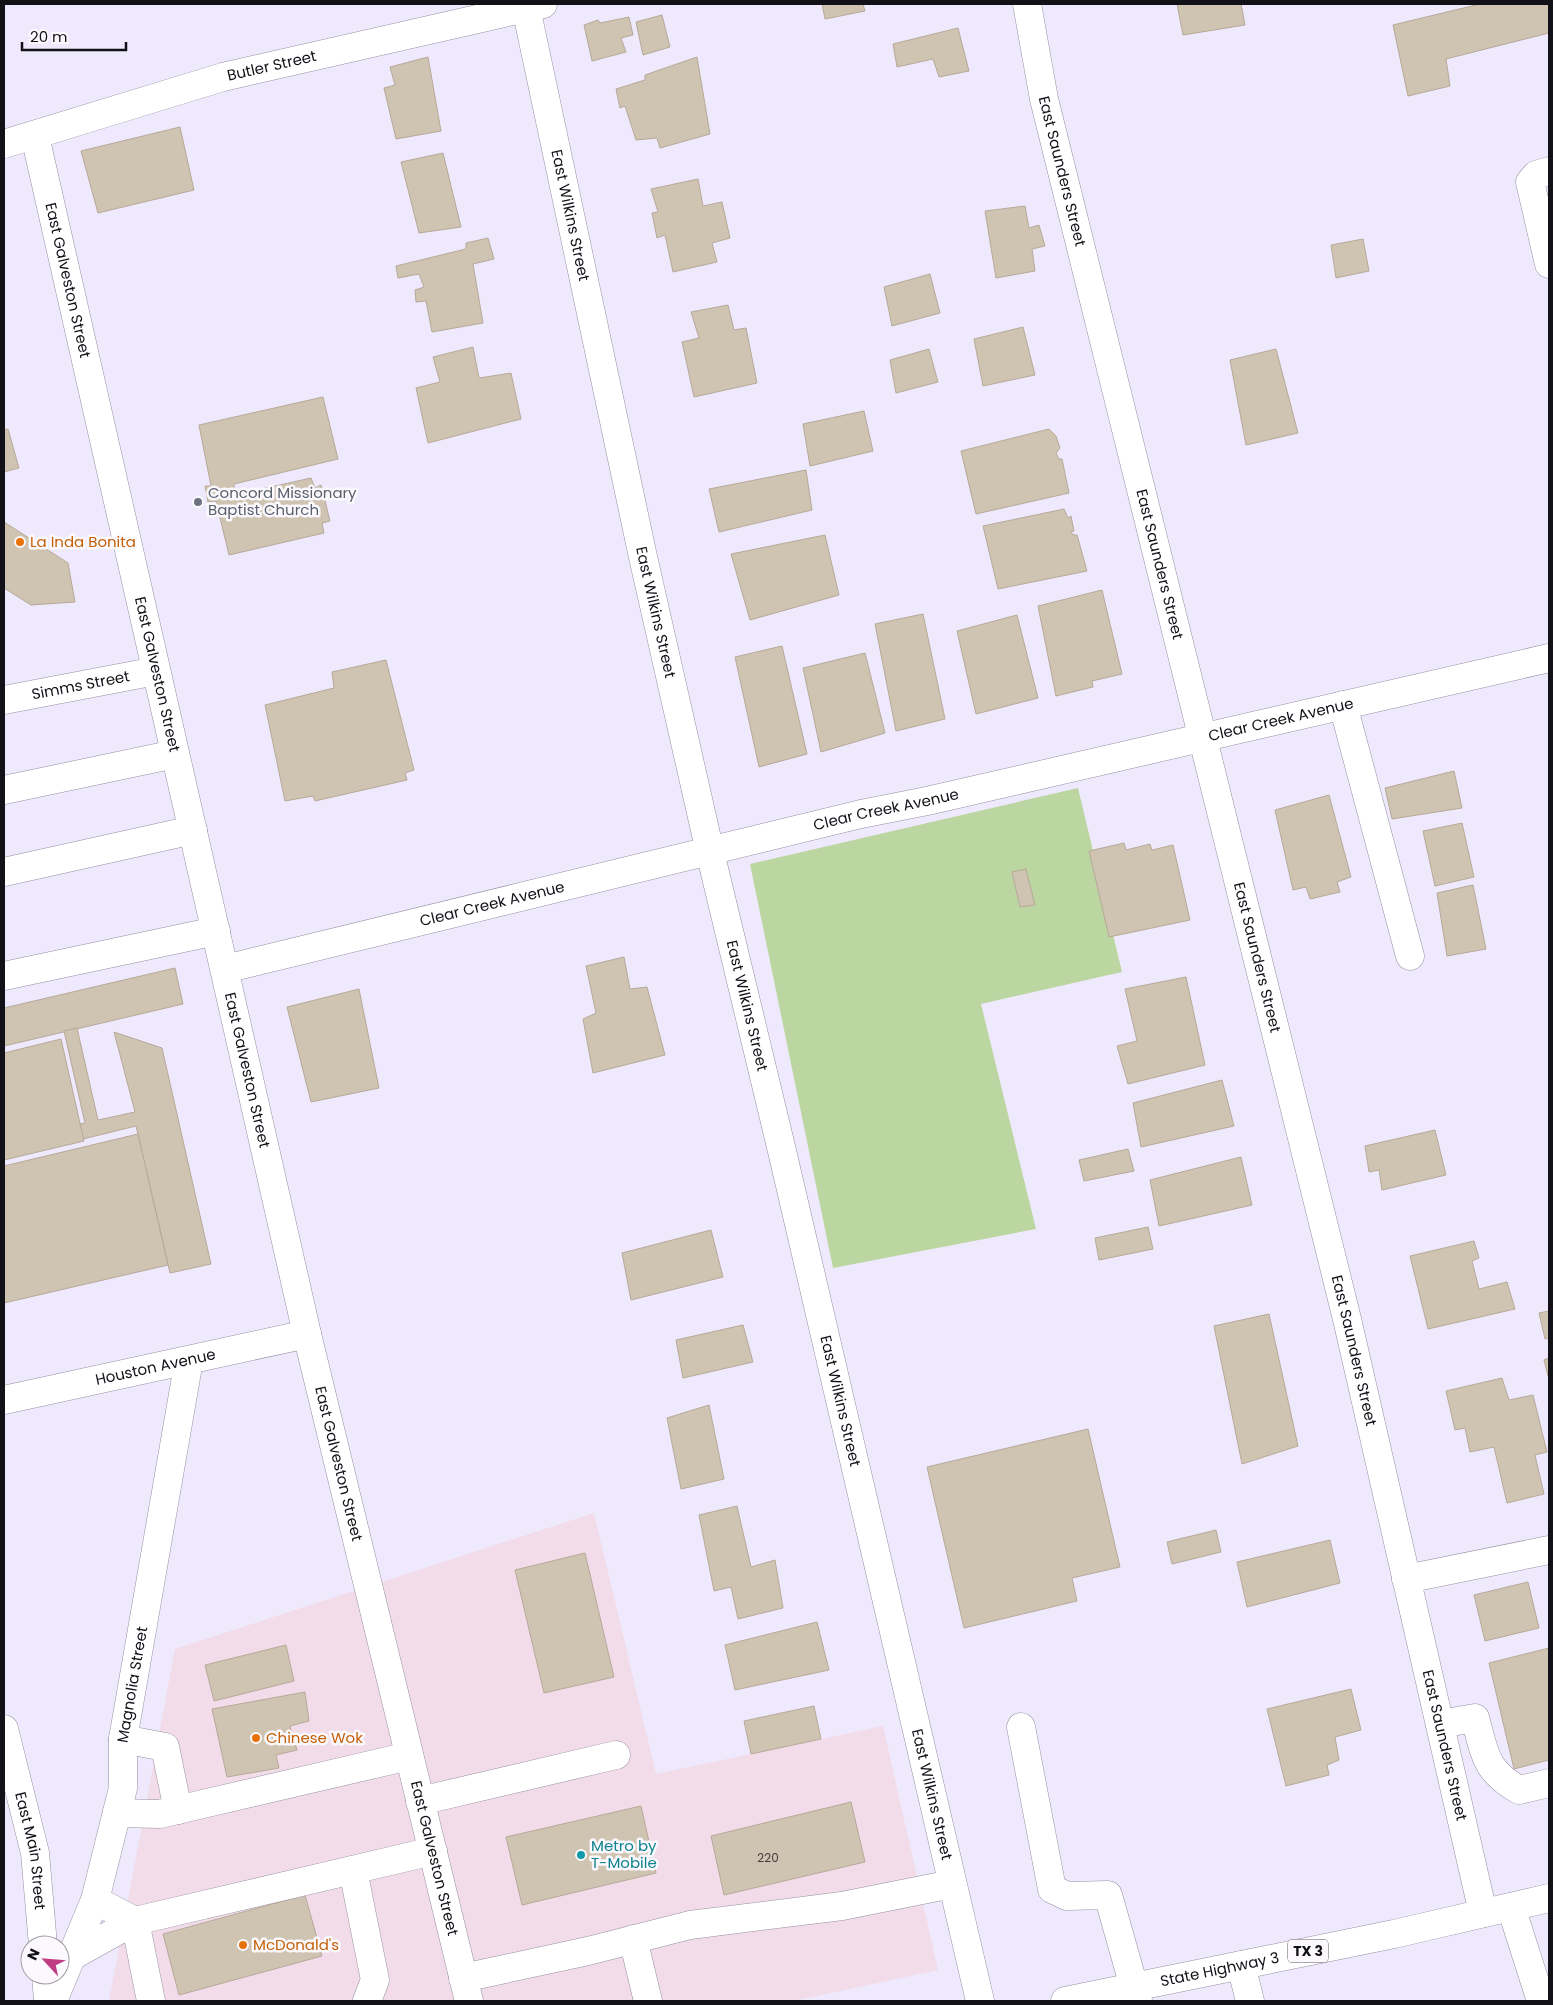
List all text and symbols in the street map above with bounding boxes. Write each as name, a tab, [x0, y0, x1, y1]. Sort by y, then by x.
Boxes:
scale bar	[22, 20, 126, 52]
text: 20 m	[30, 26, 68, 47]
street label: Butler Street	[225, 45, 318, 86]
street label: East Saunders Street	[1034, 94, 1091, 249]
street label: East Wilkins Street	[546, 147, 595, 283]
street label: East Galveston Street	[40, 200, 96, 360]
place label: Concord Missionary Baptist Church	[208, 482, 357, 520]
street label: East Saunders Street	[1131, 487, 1189, 642]
marker: Concord Missionary Baptist Church	[192, 496, 204, 508]
place label: La Inda Bonita	[30, 531, 136, 552]
marker: La Inda Bonita	[14, 536, 26, 548]
street label: East Wilkins Street	[631, 545, 681, 680]
street label: East Galveston Street	[130, 594, 186, 754]
street label: Simms Street	[30, 665, 131, 705]
street label: Clear Creek Avenue	[1206, 692, 1355, 746]
street label: Clear Creek Avenue	[811, 783, 961, 835]
street label: Clear Creek Avenue	[418, 876, 567, 931]
street label: East Saunders Street	[1229, 880, 1286, 1035]
street label: East Wilkins Street	[722, 938, 773, 1073]
street label: East Galveston Street	[220, 990, 275, 1150]
street label: East Saunders Street	[1327, 1273, 1382, 1428]
street label: East Wilkins Street	[815, 1333, 866, 1468]
street label: Houston Avenue	[93, 1343, 217, 1390]
street label: East Galveston Street	[310, 1384, 368, 1543]
street label: Magnolia Street	[112, 1625, 152, 1744]
street label: East Saunders Street	[1418, 1668, 1473, 1823]
place label: Chinese Wok	[266, 1727, 363, 1748]
street label: East Wilkins Street	[907, 1727, 958, 1862]
marker: Chinese Wok	[250, 1732, 262, 1744]
street label: East Galveston Street	[406, 1778, 464, 1938]
street label: East Main Street	[10, 1790, 51, 1911]
place label: Metro by T-Mobile	[591, 1835, 657, 1873]
marker: Metro by T-Mobile	[575, 1849, 587, 1861]
house number: 220	[757, 1849, 779, 1866]
place label: McDonald's	[253, 1934, 339, 1955]
north arrow	[20, 1935, 70, 1985]
marker: McDonald's	[237, 1939, 249, 1951]
road number: TX 3	[1288, 1940, 1328, 1962]
text: N	[22, 1945, 45, 1963]
street label: State Highway 3	[1158, 1947, 1281, 1991]

